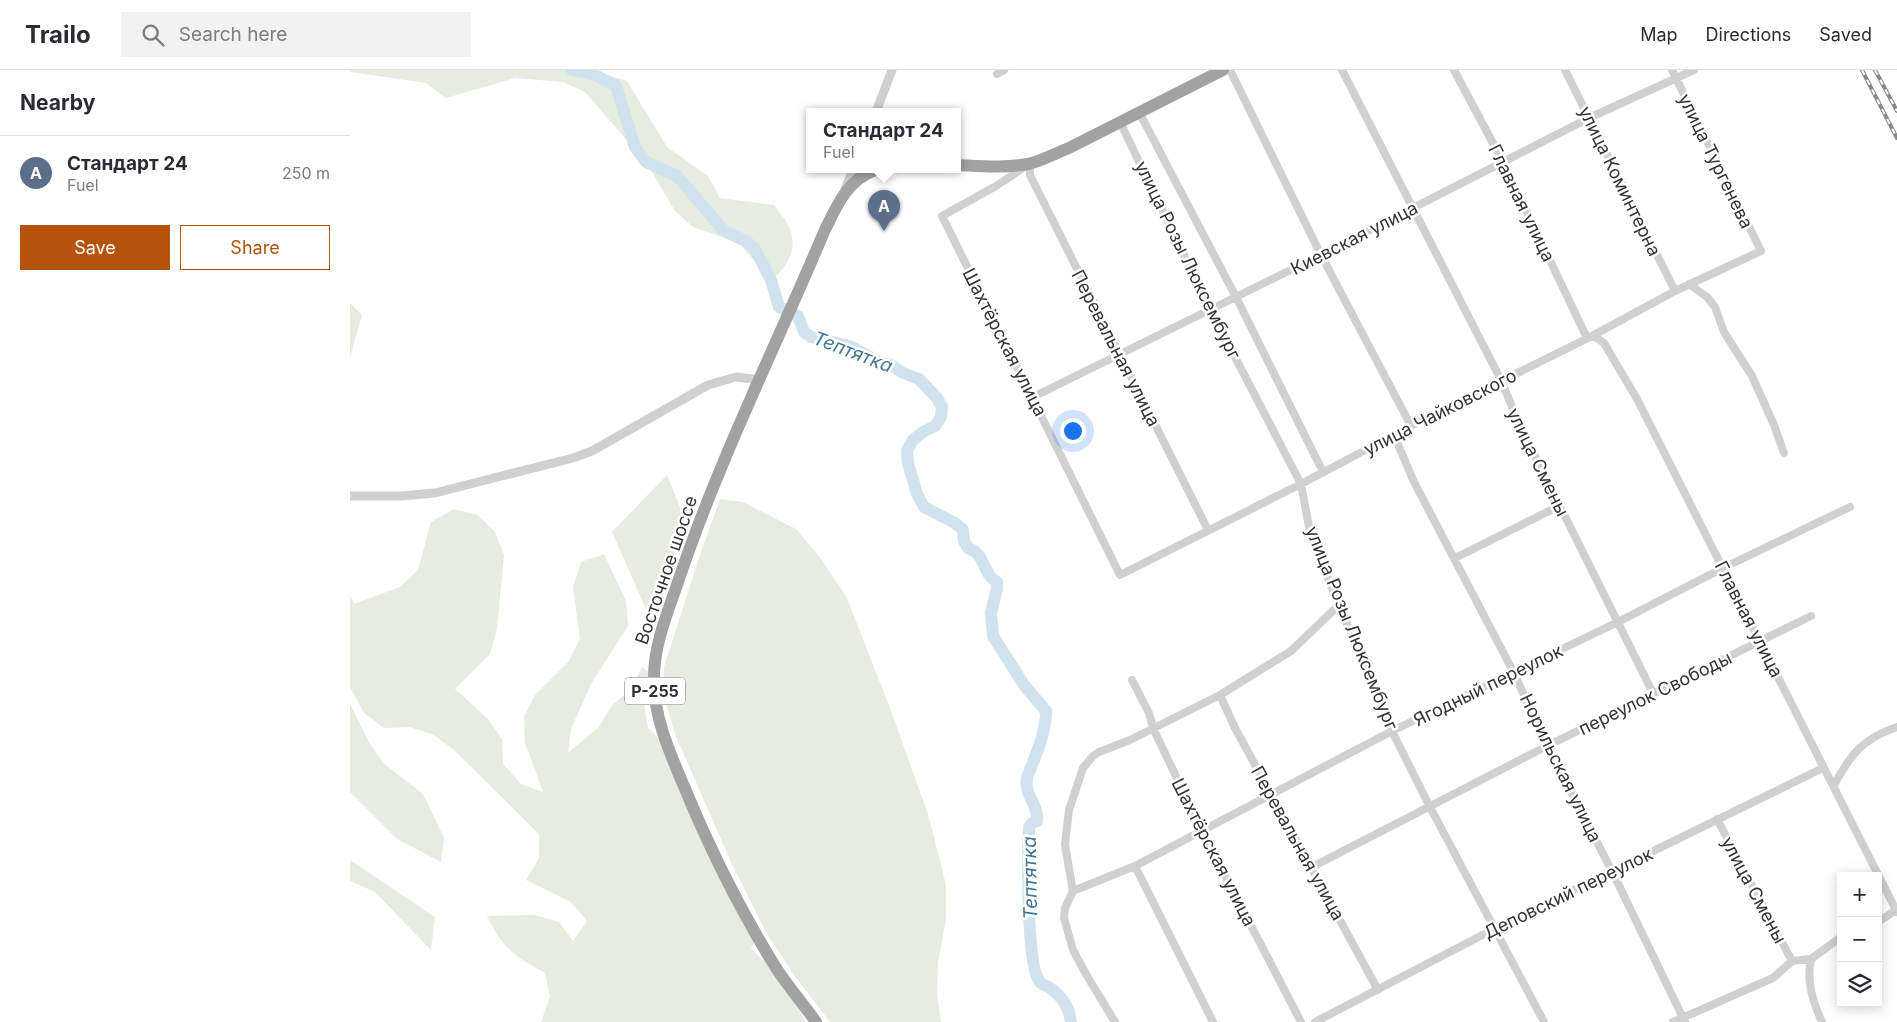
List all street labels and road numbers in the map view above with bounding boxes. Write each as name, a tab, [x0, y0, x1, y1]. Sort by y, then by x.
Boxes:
street label: улица Тургенева	[1674, 90, 1758, 232]
street label: улица Коминтерна	[1575, 103, 1665, 259]
street label: Главная улица	[1485, 141, 1559, 265]
street label: улица Розы Люксембург	[1131, 157, 1245, 363]
street label: Киевская улица	[1287, 197, 1421, 279]
street label: Шахтёрская улица	[959, 264, 1051, 420]
street label: Перевальная улица	[1067, 266, 1165, 430]
street label: улица Чайковского	[1360, 364, 1520, 460]
street label: улица Смены	[1503, 405, 1573, 519]
street label: Восточное шоссе	[631, 493, 701, 647]
street label: улица Розы Люксембург	[1301, 523, 1403, 733]
street label: Главная улица	[1711, 557, 1787, 681]
street label: Ягодный переулок	[1410, 640, 1566, 730]
street label: переулок Свободы	[1575, 647, 1735, 739]
road number: Р-255	[625, 678, 685, 704]
street label: Норильская улица	[1516, 690, 1606, 846]
street label: Перевальная улица	[1247, 762, 1349, 924]
street label: Шахтёрская улица	[1168, 774, 1260, 930]
street label: улица Смены	[1717, 833, 1791, 947]
street label: Деповский переулок	[1480, 843, 1656, 943]

